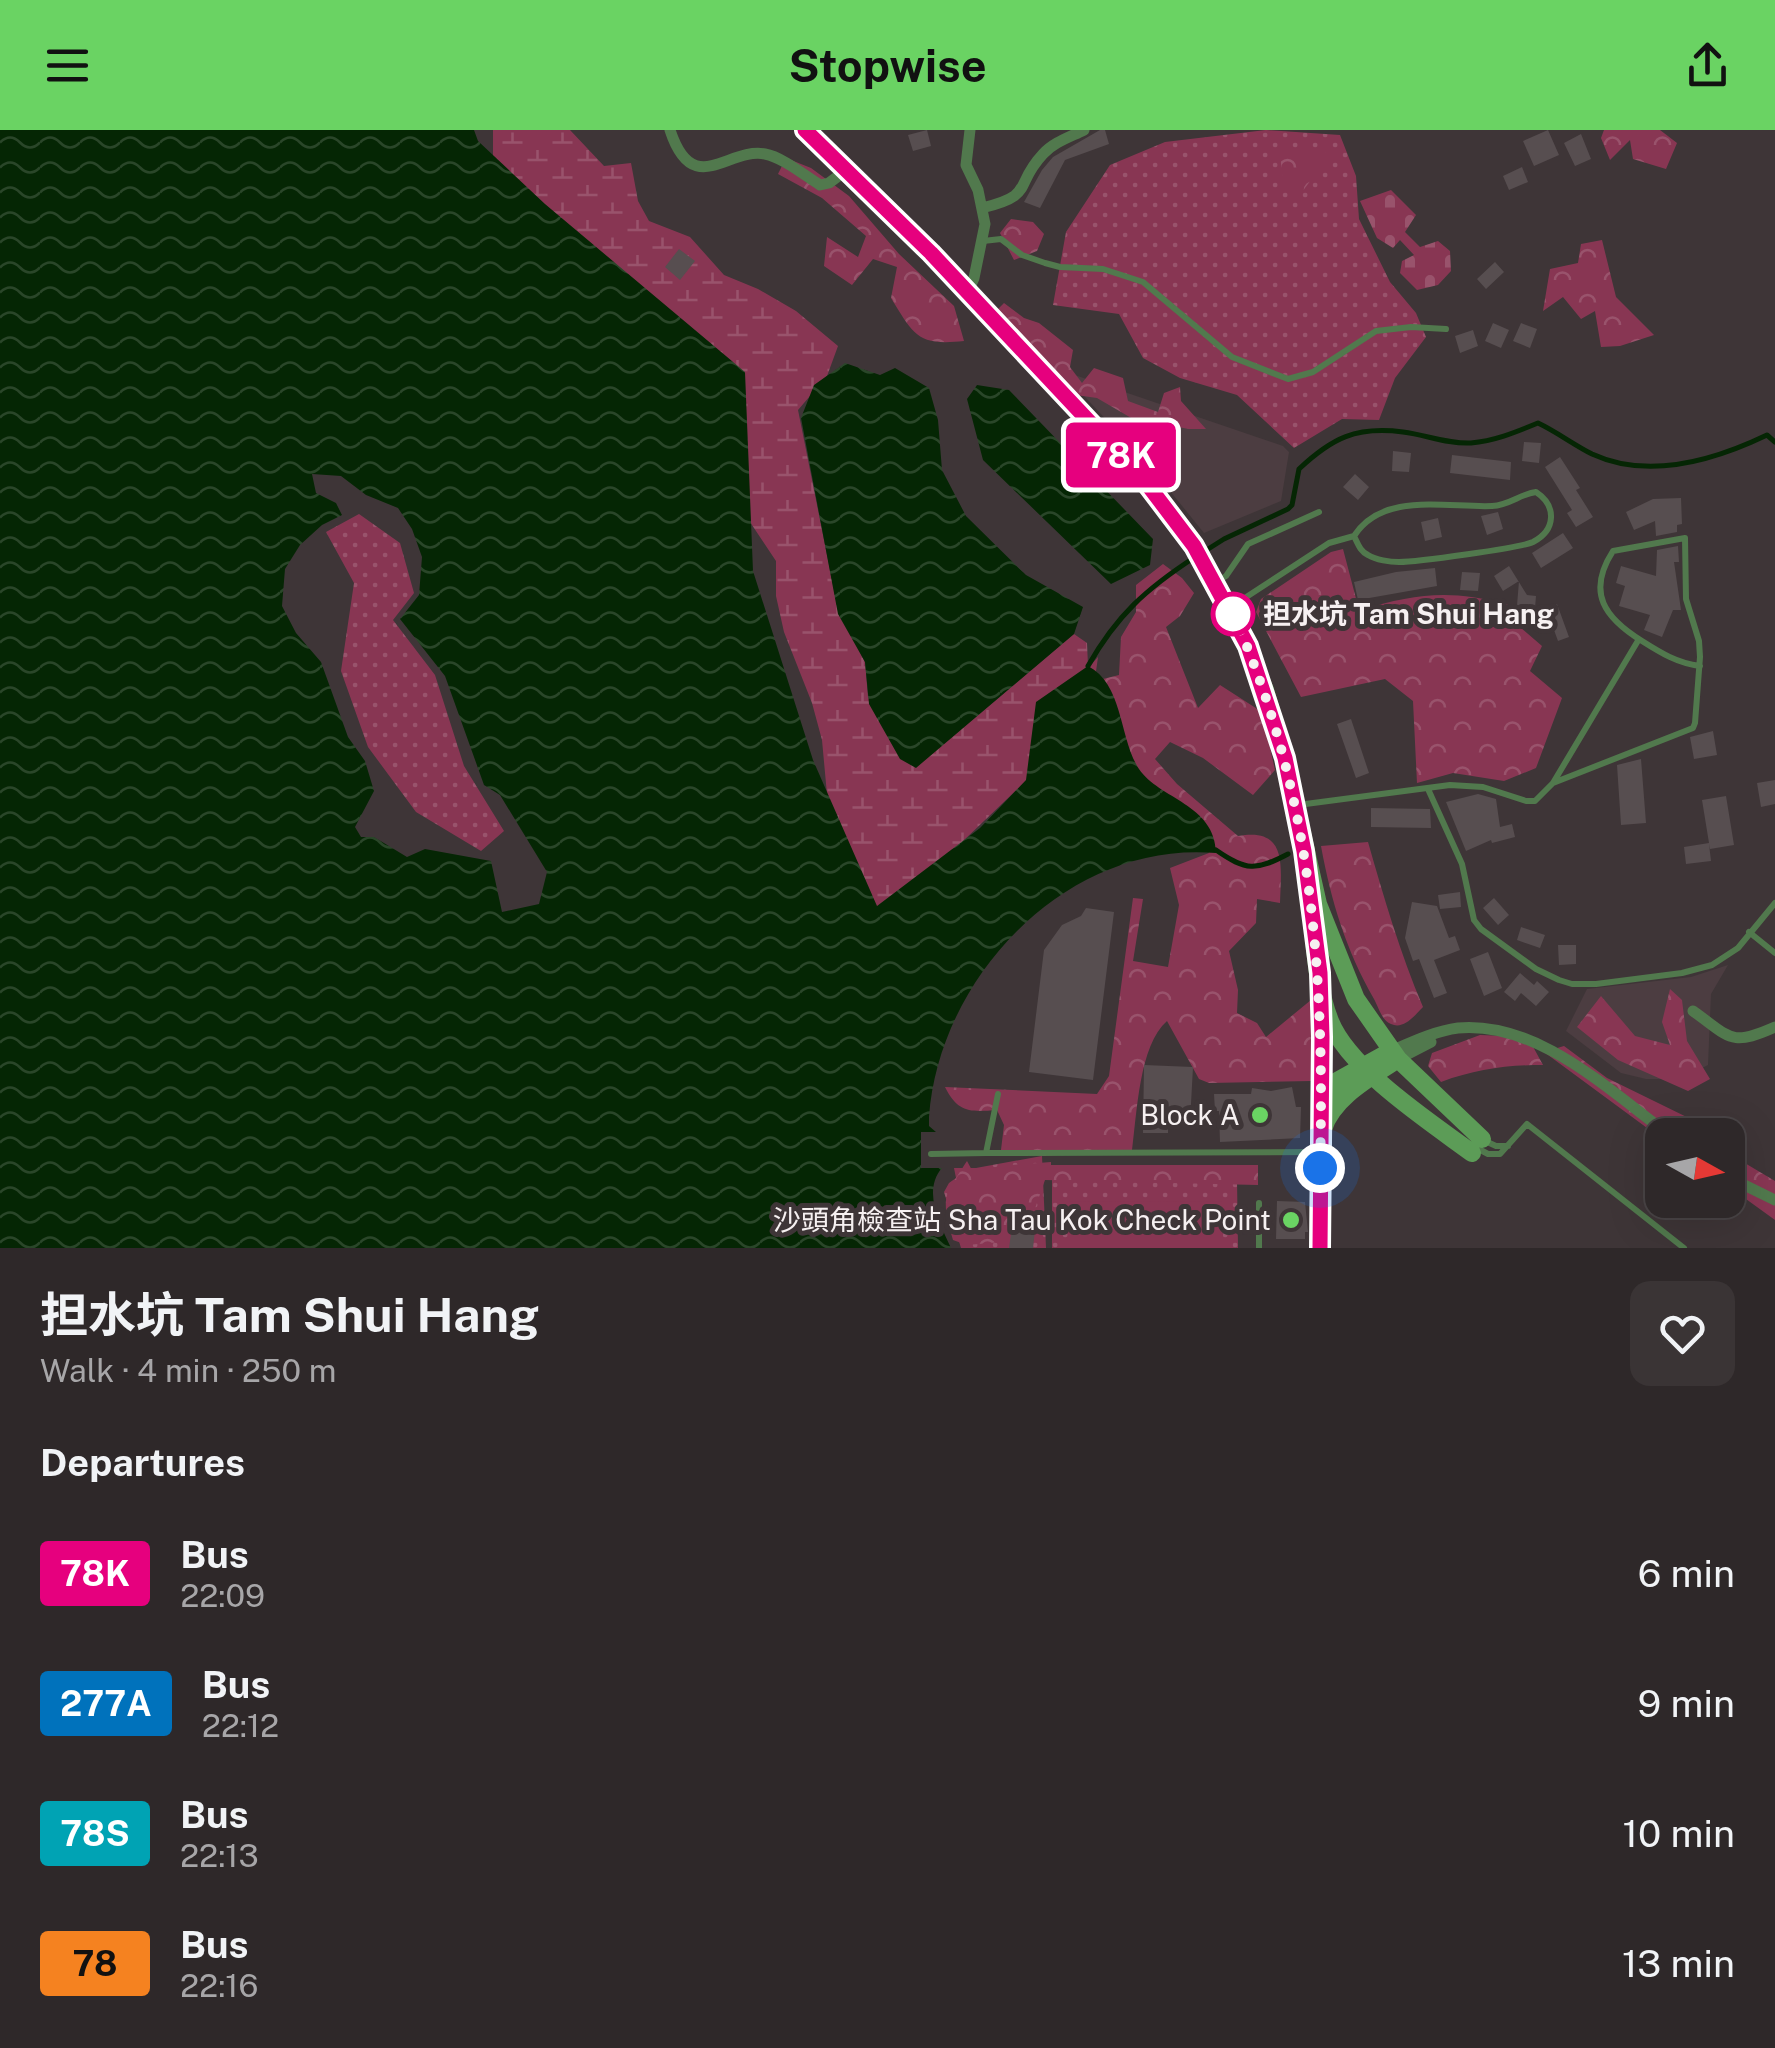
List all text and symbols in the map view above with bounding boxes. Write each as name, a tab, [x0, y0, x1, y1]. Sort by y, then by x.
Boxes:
icon: menu	[40, 38, 95, 93]
icon: share	[1680, 38, 1735, 93]
text: Stopwise	[788, 39, 987, 92]
line badge: 78K	[1064, 422, 1178, 488]
text: 78K	[1086, 435, 1156, 476]
marker: 担水坑 Tam Shui Hang	[1212, 593, 1254, 635]
place label: 担水坑 Tam Shui Hang	[1263, 597, 1554, 630]
place label: Block A	[1140, 1098, 1240, 1131]
marker: Block A	[1249, 1104, 1271, 1126]
north arrow	[1645, 1118, 1745, 1218]
map controls	[1645, 1118, 1745, 1218]
your location	[1295, 1143, 1345, 1193]
place label: 沙頭角檢查站 Sha Tau Kok Check Point	[773, 1203, 1271, 1236]
marker: 沙頭角檢查站 Sha Tau Kok Check Point	[1280, 1209, 1302, 1231]
button: heart	[1630, 1281, 1735, 1386]
text: 担水坑 Tam Shui Hang	[40, 1286, 539, 1343]
text: Walk · 4 min · 250 m	[40, 1352, 336, 1389]
text: Departures	[40, 1440, 245, 1485]
text: Bus	[180, 1532, 249, 1577]
text: 6 min	[1638, 1551, 1735, 1596]
text: 78K	[60, 1553, 130, 1594]
text: 22:09	[180, 1577, 265, 1614]
text: Bus	[202, 1662, 270, 1707]
text: 9 min	[1638, 1681, 1735, 1726]
text: 277A	[60, 1683, 152, 1724]
text: 22:12	[202, 1707, 279, 1744]
text: Bus	[180, 1792, 249, 1837]
text: 10 min	[1623, 1811, 1735, 1856]
text: 78S	[60, 1813, 130, 1854]
text: 22:13	[180, 1837, 259, 1874]
text: Bus	[180, 1922, 249, 1967]
text: 13 min	[1622, 1941, 1735, 1986]
text: 78	[72, 1943, 118, 1984]
text: 22:16	[180, 1967, 258, 2004]

